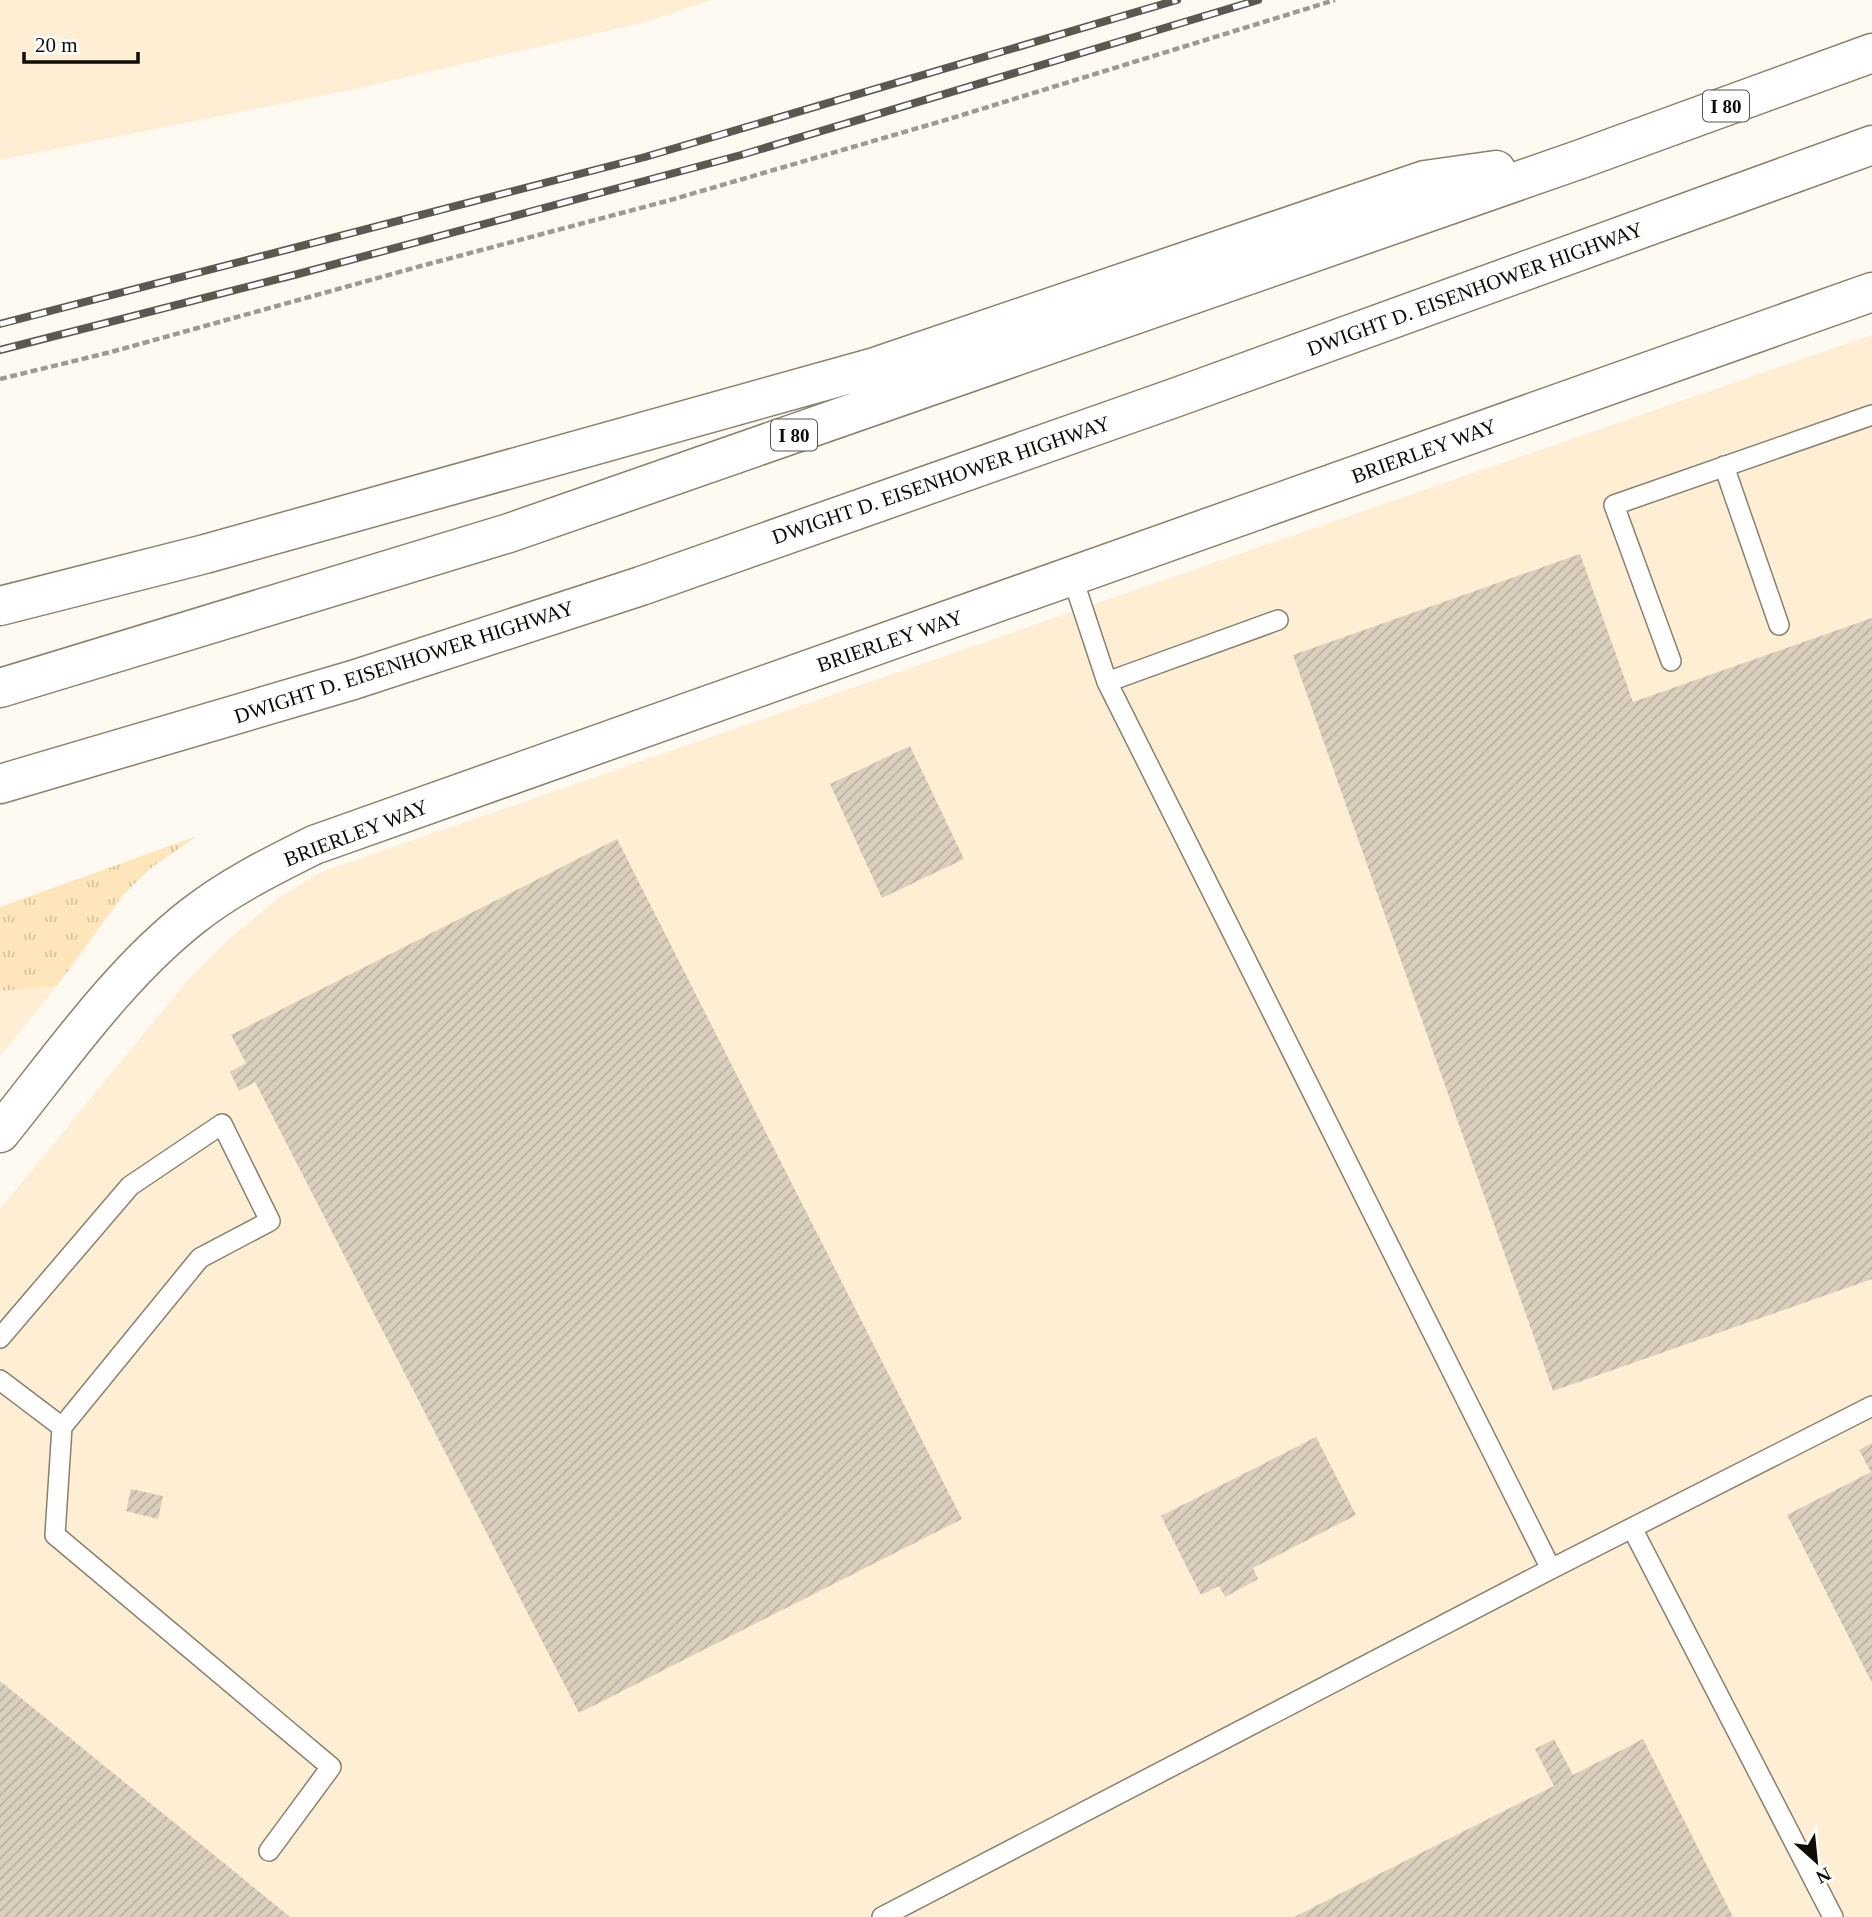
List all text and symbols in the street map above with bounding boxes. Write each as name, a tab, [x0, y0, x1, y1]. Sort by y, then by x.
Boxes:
scale bar	[24, 21, 138, 65]
text: 20 m	[35, 33, 78, 57]
road number: I 80	[1703, 90, 1749, 122]
street label: DWIGHT D. EISENHOWER HIGHWAY	[1304, 217, 1646, 361]
street label: DWIGHT D. EISENHOWER HIGHWAY	[769, 411, 1113, 549]
street label: BRIERLEY WAY	[1348, 414, 1500, 488]
road number: I 80	[771, 420, 817, 450]
street label: DWIGHT D. EISENHOWER HIGHWAY	[231, 596, 577, 728]
street label: BRIERLEY WAY	[814, 605, 966, 677]
street label: BRIERLEY WAY	[280, 794, 432, 872]
north arrow	[1781, 1826, 1851, 1896]
text: N	[1812, 1863, 1834, 1888]

